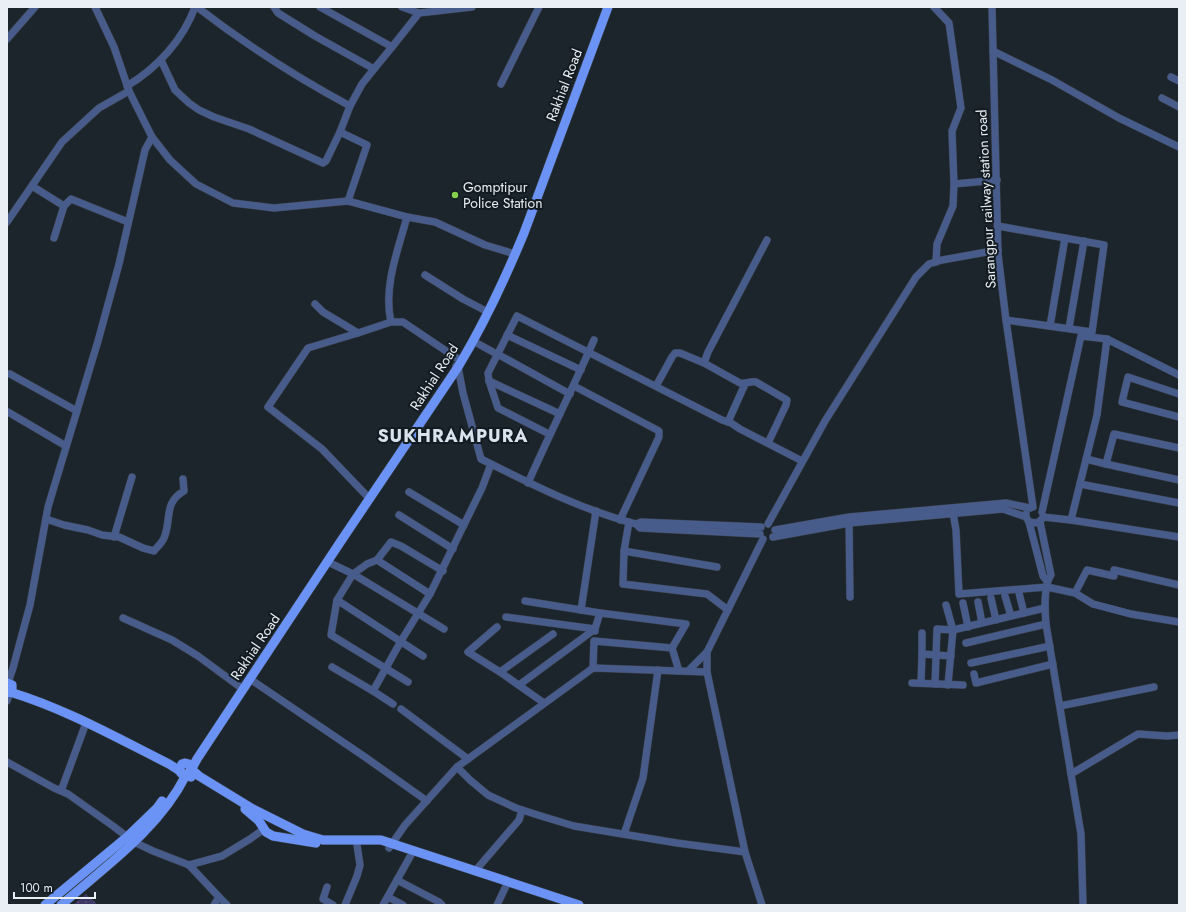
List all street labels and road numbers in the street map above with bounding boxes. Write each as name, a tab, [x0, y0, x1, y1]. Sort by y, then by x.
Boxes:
street label: Rakhial Road	[541, 46, 587, 124]
street label: Sarangpur railway station road	[971, 109, 1001, 289]
street label: Rakhial Road	[405, 340, 463, 414]
street label: Rakhial Road	[225, 610, 285, 684]

